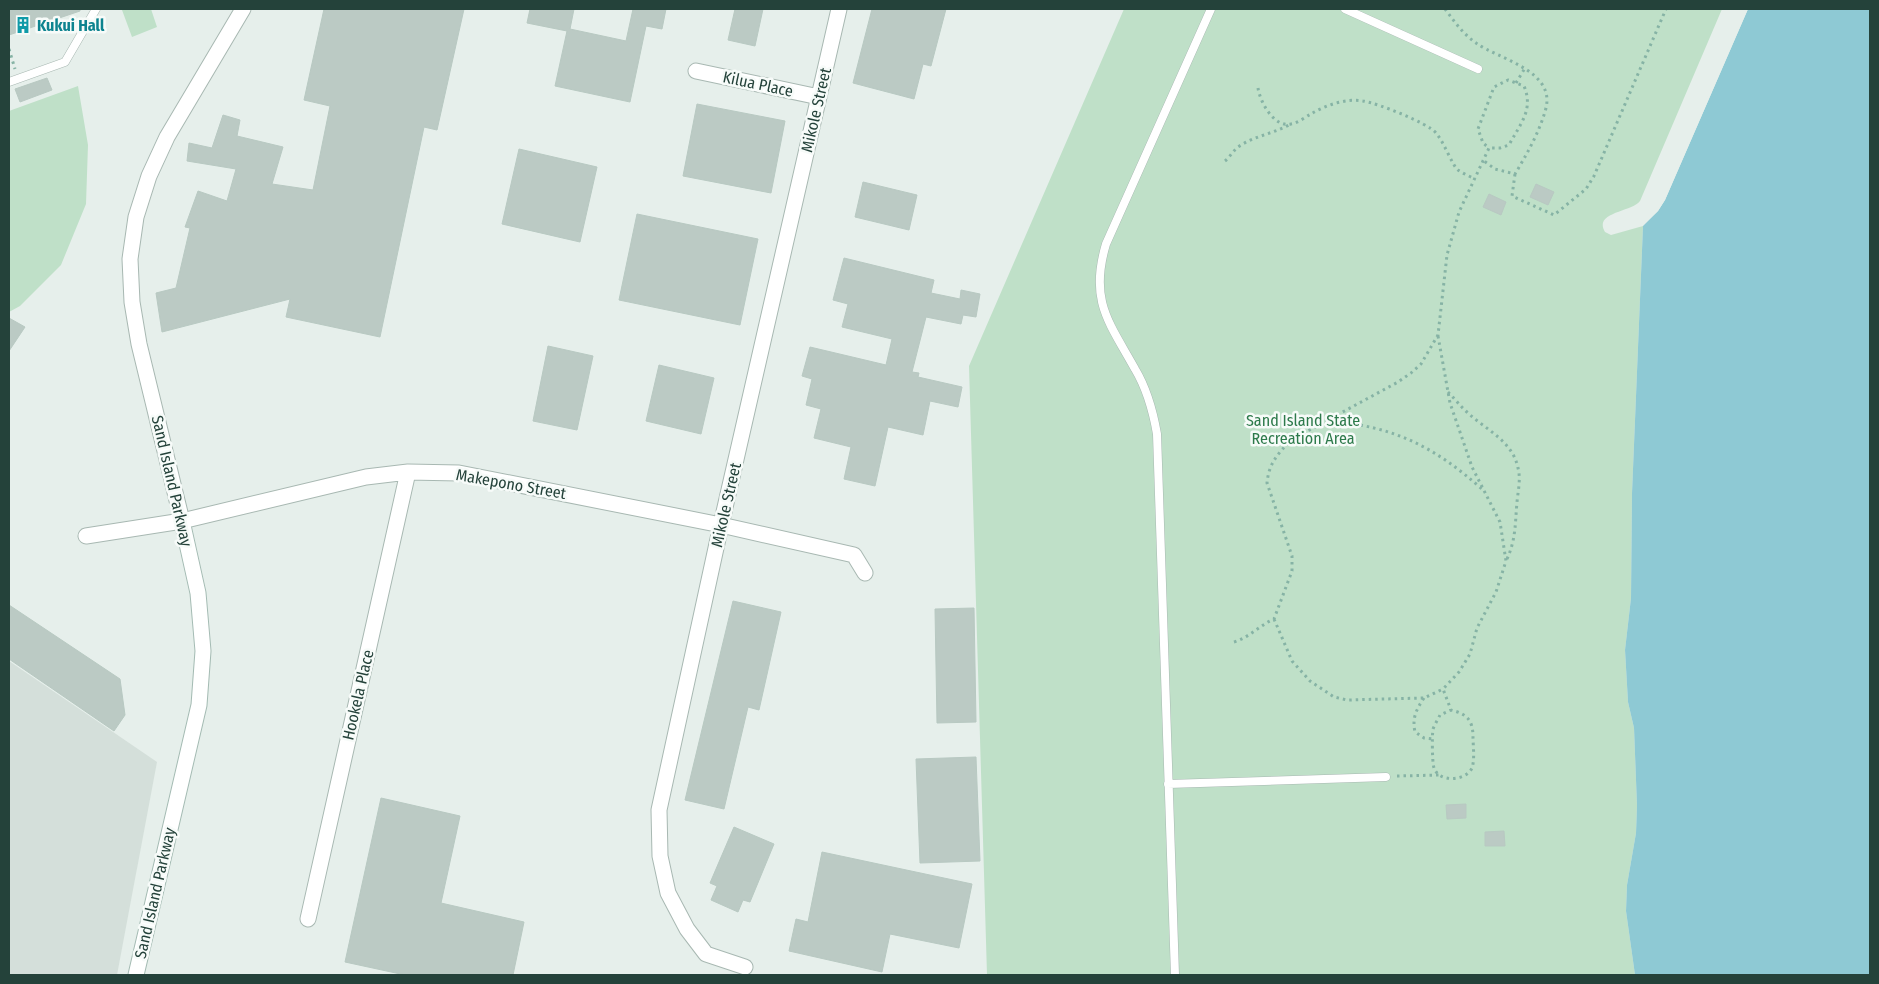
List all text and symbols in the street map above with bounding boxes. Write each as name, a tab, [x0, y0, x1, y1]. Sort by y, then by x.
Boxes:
building icon: Kukui Hall	[13, 15, 33, 35]
place label: Kukui Hall	[37, 16, 105, 35]
street label: Mikole Street	[797, 65, 835, 154]
street label: Kilua Place	[721, 67, 795, 101]
park label: Sand Island State Recreation Area	[1246, 411, 1360, 448]
street label: Sand Island Parkway	[148, 414, 196, 549]
street label: Mikole Street	[707, 460, 745, 549]
street label: Makepono Street	[455, 465, 568, 503]
street label: Hookela Place	[338, 648, 378, 742]
street label: Sand Island Parkway	[131, 825, 179, 960]

